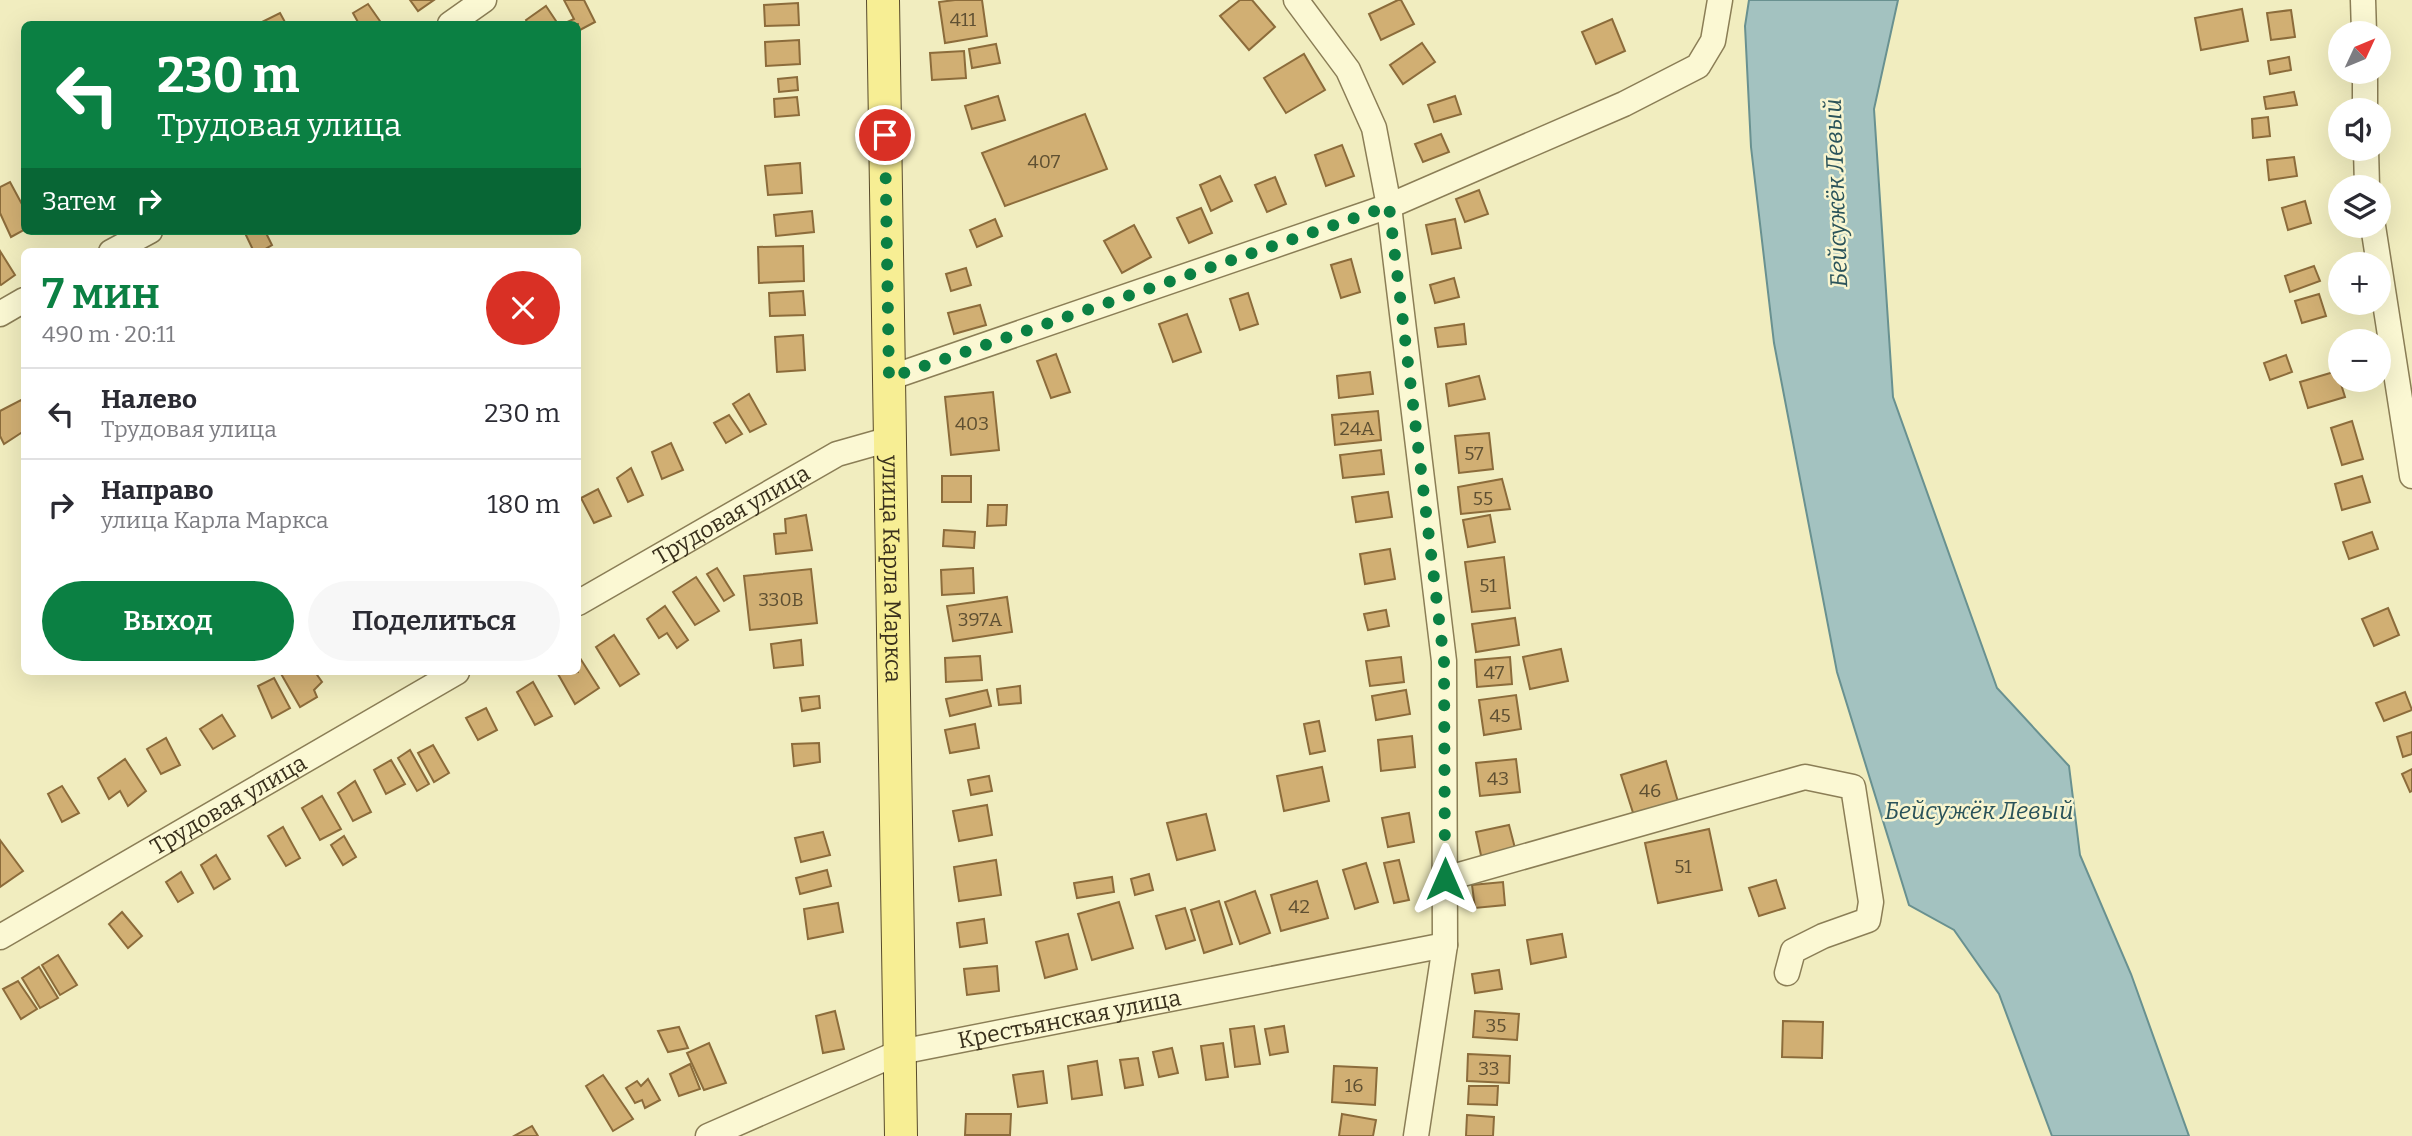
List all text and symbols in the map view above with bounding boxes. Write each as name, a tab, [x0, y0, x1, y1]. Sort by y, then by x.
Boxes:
house number: 411	[950, 8, 977, 31]
north arrow	[2328, 21, 2390, 84]
map controls	[2328, 21, 2391, 392]
text: 230 m	[157, 46, 300, 105]
icon: left	[42, 49, 133, 140]
water label: Бейсужёк Левый	[1819, 98, 1853, 288]
button: sound	[2328, 98, 2391, 161]
pin	[855, 105, 915, 165]
text: Трудовая улица	[157, 106, 402, 144]
icon: arrive	[866, 116, 904, 154]
house number: 407	[1028, 150, 1061, 173]
button: layers	[2328, 175, 2391, 238]
icon: right	[130, 182, 168, 220]
text: Затем	[42, 186, 116, 217]
button: +	[2328, 252, 2391, 315]
text: 7 мин	[42, 269, 160, 319]
button: close	[486, 271, 560, 345]
text: 490 m · 20:11	[42, 320, 175, 348]
button: −	[2328, 329, 2391, 392]
text: Налево	[101, 384, 197, 415]
icon: left	[42, 395, 80, 433]
text: 230 m	[484, 398, 560, 429]
house number: 403	[955, 412, 989, 435]
text: Трудовая улица	[101, 415, 277, 443]
house number: 24А	[1340, 417, 1375, 440]
house number: 57	[1464, 442, 1484, 465]
street label: улица Карла Маркса	[876, 454, 908, 683]
street label: Трудовая улица	[648, 459, 815, 571]
text: Направо	[101, 475, 214, 506]
icon: right	[42, 486, 80, 524]
house number: 55	[1473, 487, 1493, 510]
text: 180 m	[487, 489, 560, 520]
text: улица Карла Маркса	[101, 506, 329, 534]
house number: 51	[1479, 574, 1497, 597]
button: Выход	[42, 581, 294, 661]
button: Поделиться	[308, 581, 560, 661]
house number: 330В	[758, 588, 804, 611]
house number: 397А	[958, 608, 1003, 631]
house number: 47	[1484, 661, 1505, 684]
house number: 45	[1489, 704, 1511, 727]
street label: Трудовая улица	[145, 748, 312, 861]
house number: 43	[1487, 767, 1509, 790]
house number: 46	[1639, 779, 1661, 802]
water label: Бейсужёк Левый	[1884, 797, 2074, 825]
position arrow	[1408, 842, 1482, 916]
house number: 51	[1674, 855, 1692, 878]
house number: 42	[1288, 895, 1310, 918]
street label: Крестьянская улица	[955, 983, 1184, 1054]
house number: 35	[1486, 1014, 1506, 1037]
house number: 33	[1478, 1057, 1500, 1080]
house number: 16	[1345, 1074, 1363, 1097]

